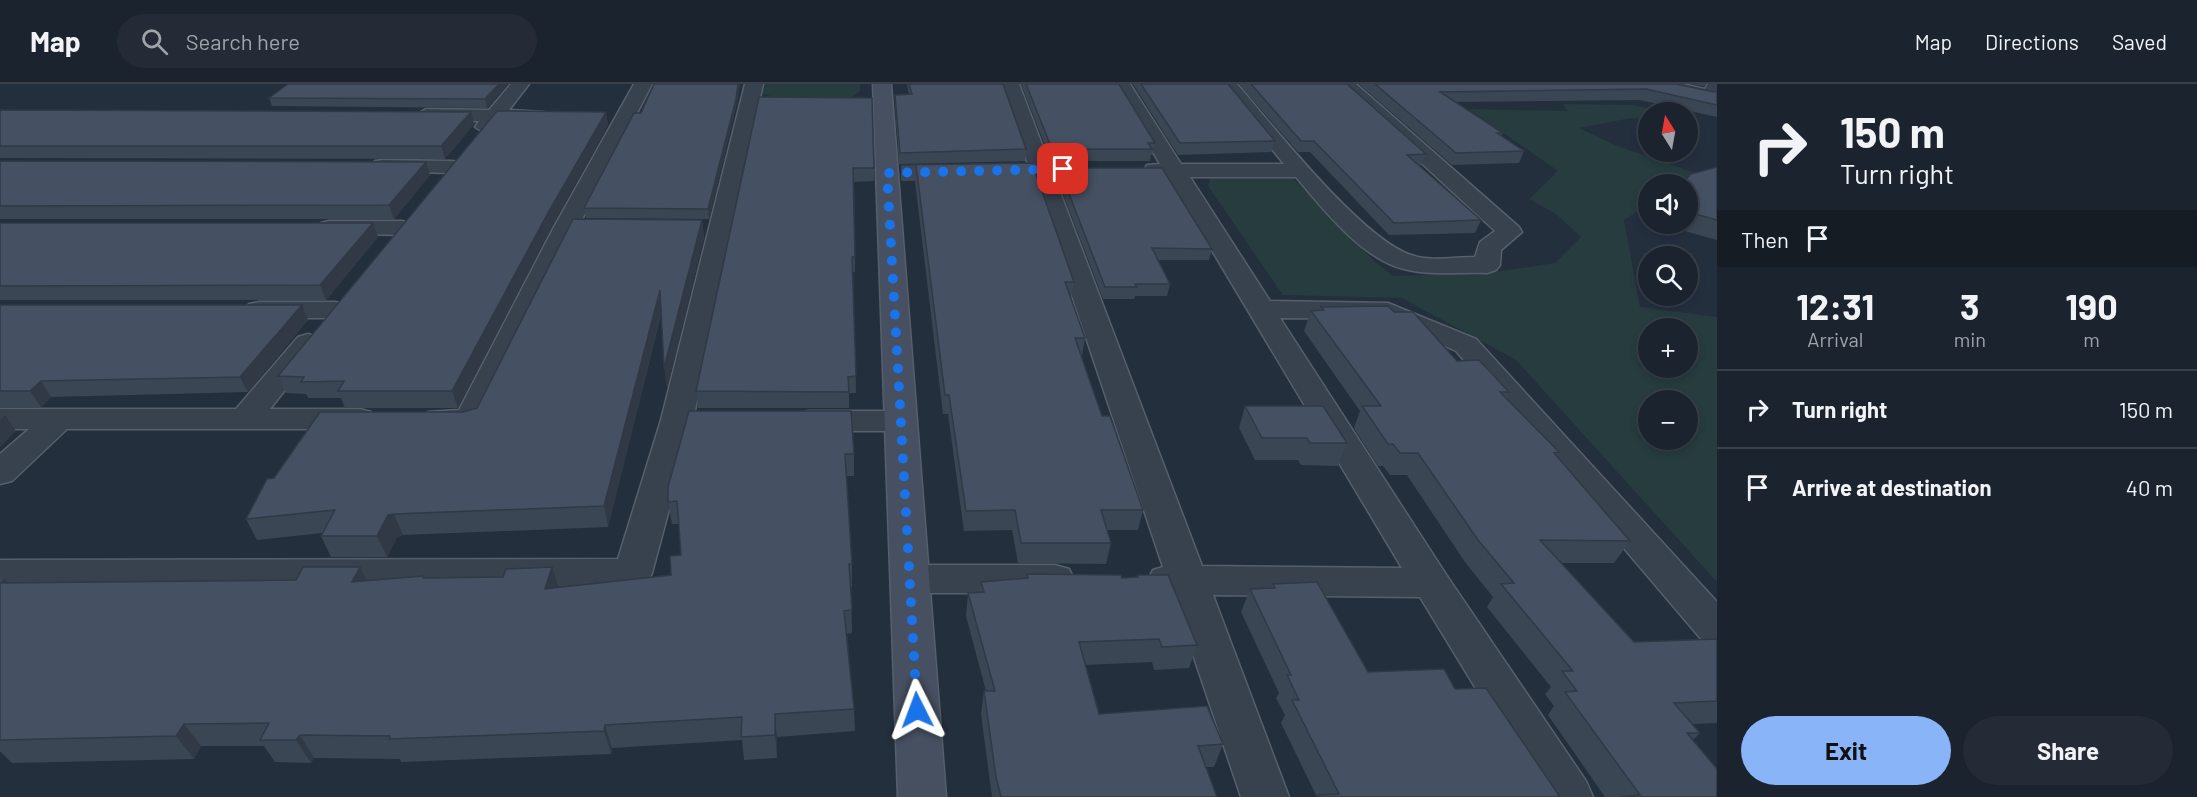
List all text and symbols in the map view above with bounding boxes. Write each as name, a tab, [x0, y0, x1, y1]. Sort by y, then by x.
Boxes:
search box	[117, 14, 537, 68]
text: Map	[30, 24, 81, 58]
icon: search	[138, 25, 171, 58]
text: Search here	[186, 28, 300, 54]
text: Map	[1915, 29, 1952, 54]
text: Directions	[1985, 29, 2079, 54]
text: Saved	[2112, 29, 2167, 54]
north arrow	[1638, 102, 1698, 162]
map controls	[1638, 102, 1698, 450]
text: 150 m	[1840, 106, 1945, 156]
icon: right	[1741, 108, 1819, 186]
pin	[1037, 143, 1088, 194]
icon: arrive	[1046, 152, 1079, 185]
text: Turn right	[1840, 157, 1954, 189]
button: sound	[1638, 174, 1698, 234]
icon: arrive	[1801, 222, 1834, 255]
text: Then	[1741, 226, 1789, 252]
button: search	[1638, 246, 1698, 306]
text: 12:31	[1796, 284, 1874, 327]
text: 3	[1960, 284, 1980, 327]
text: 190	[2065, 284, 2118, 327]
button: +	[1638, 318, 1698, 378]
text: Arrival	[1807, 327, 1863, 351]
text: min	[1954, 327, 1986, 351]
text: m	[2083, 327, 2100, 351]
button: −	[1638, 390, 1698, 450]
icon: right	[1741, 393, 1774, 426]
text: Turn right	[1792, 396, 1887, 422]
text: 150 m	[2119, 396, 2173, 422]
icon: arrive	[1741, 471, 1774, 504]
text: Arrive at destination	[1792, 474, 1991, 500]
text: 40 m	[2126, 474, 2173, 500]
position arrow	[885, 678, 949, 742]
button: Exit	[1741, 716, 1951, 785]
button: Share	[1963, 716, 2173, 785]

